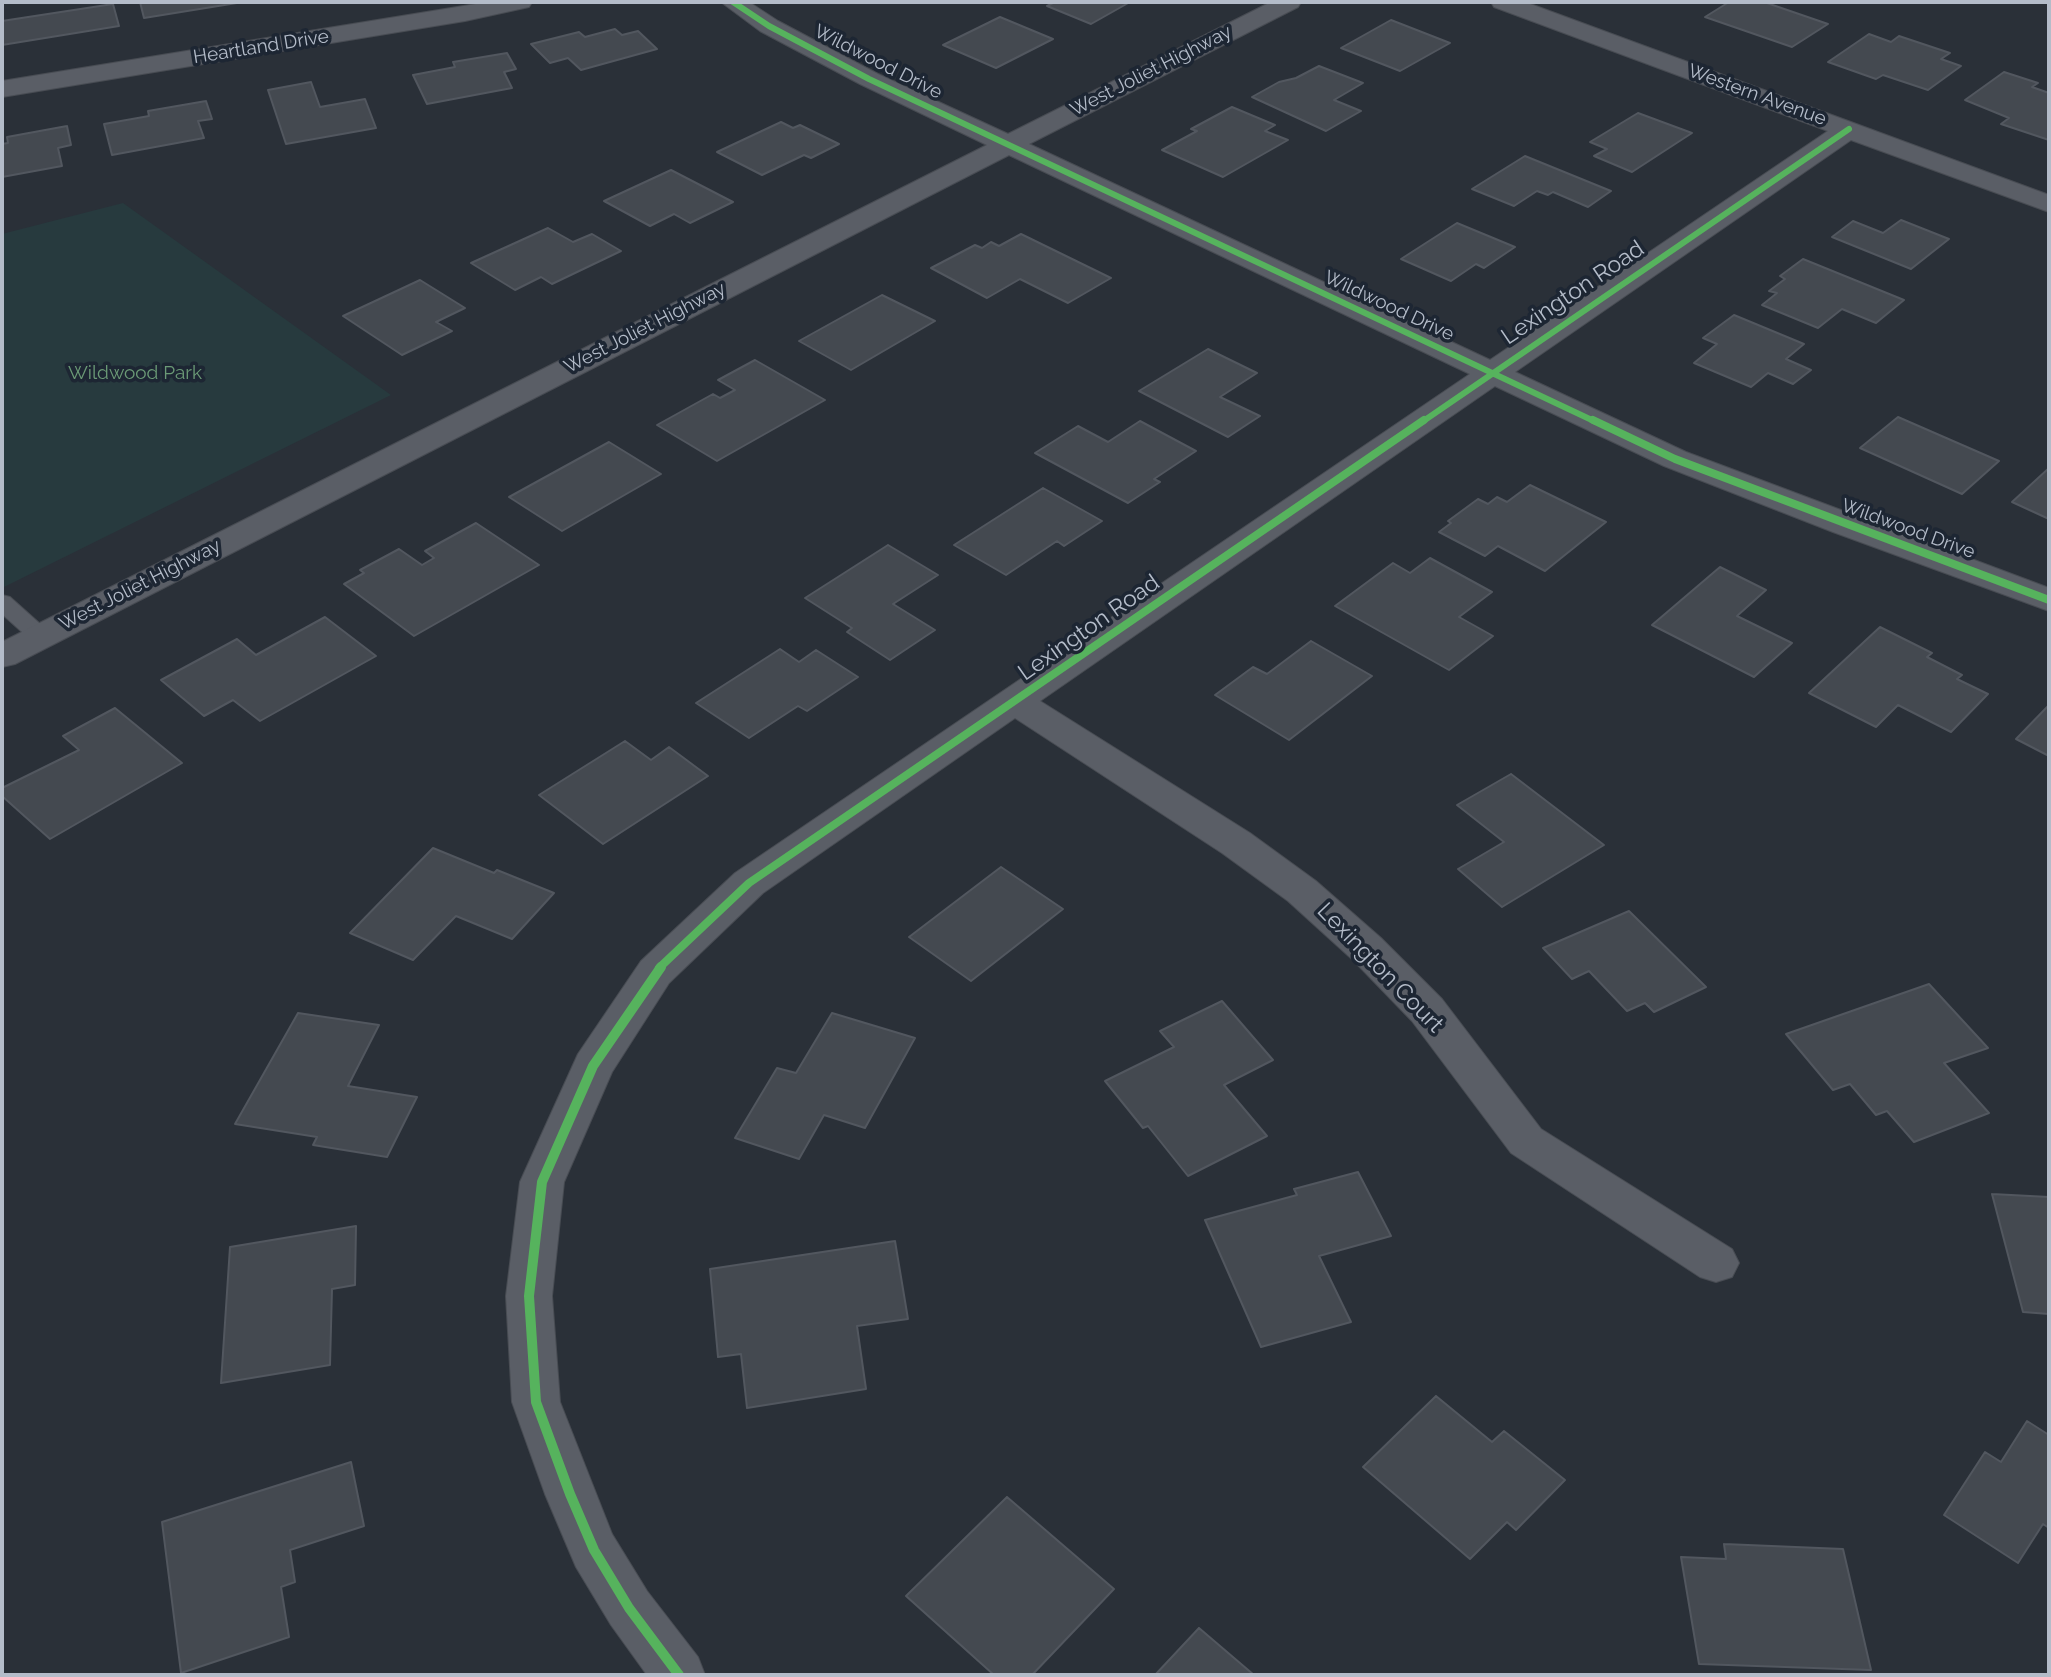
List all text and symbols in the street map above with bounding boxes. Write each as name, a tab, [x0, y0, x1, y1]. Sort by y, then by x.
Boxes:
street label: Wildwood Drive	[810, 20, 946, 104]
street label: West Joliet Highway	[1066, 20, 1236, 122]
street label: Heartland Drive	[192, 25, 330, 69]
street label: Western Avenue	[1685, 59, 1829, 131]
street label: Lexington Road	[1496, 235, 1650, 351]
street label: Wildwood Drive	[1320, 266, 1458, 346]
street label: West Joliet Highway	[560, 277, 730, 379]
park label: Wildwood Park	[68, 362, 202, 384]
street label: Wildwood Drive	[1838, 494, 1978, 564]
street label: West Joliet Highway	[55, 534, 225, 636]
street label: Lexington Road	[1013, 569, 1165, 687]
street label: Lexington Court	[1311, 897, 1449, 1039]

